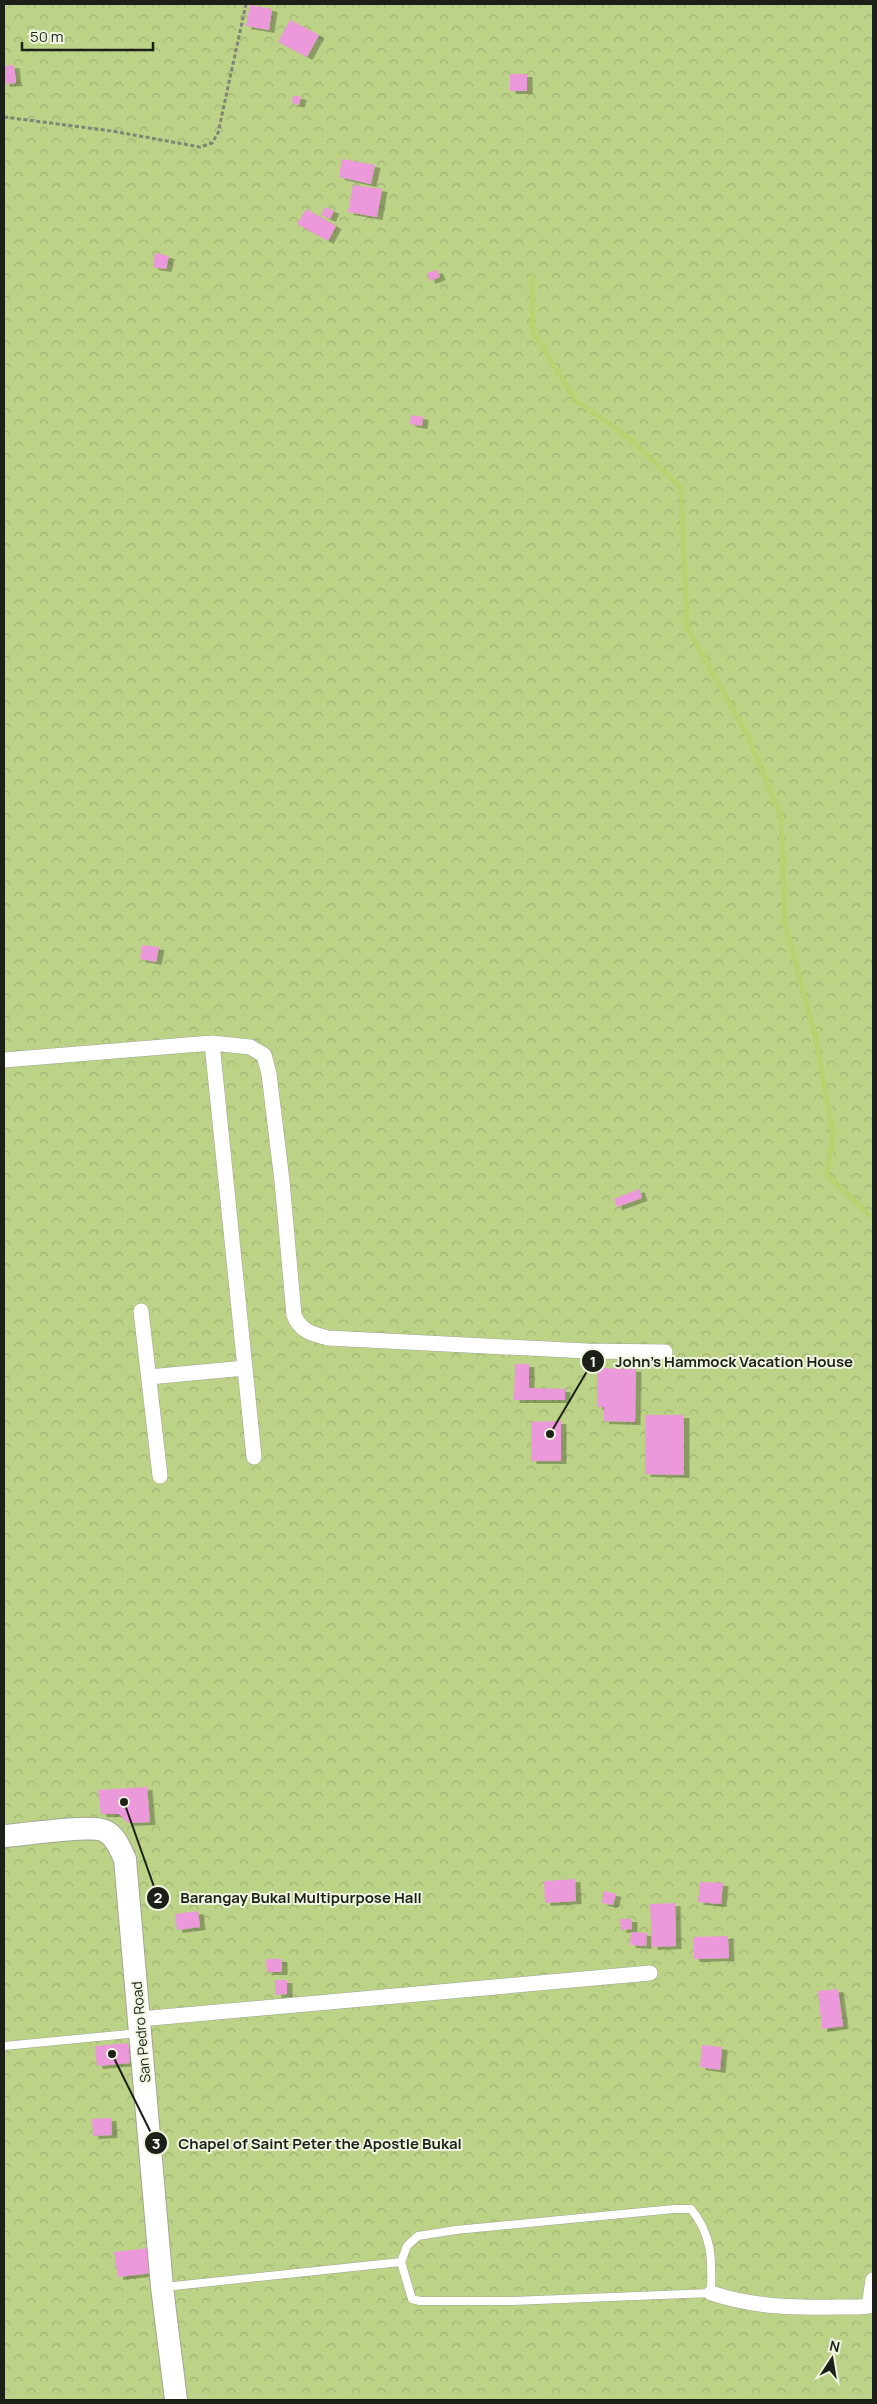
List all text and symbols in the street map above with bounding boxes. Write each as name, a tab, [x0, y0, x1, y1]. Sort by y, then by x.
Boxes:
scale bar	[22, 20, 154, 52]
text: 50 m	[30, 26, 64, 47]
callout: John's Hammock Vacation House	[580, 1346, 863, 1376]
text: 1	[590, 1351, 596, 1372]
text: John's Hammock Vacation House	[615, 1351, 853, 1372]
callout: Barangay Bukal Multipurpose Hall	[145, 1883, 432, 1913]
text: 2	[154, 1887, 163, 1908]
text: Barangay Bukal Multipurpose Hall	[180, 1887, 422, 1908]
street label: San Pedro Road	[127, 1981, 154, 2083]
callout: Chapel of Saint Peter the Apostle Bukal	[143, 2128, 472, 2158]
text: 3	[152, 2133, 160, 2154]
text: Chapel of Saint Peter the Apostle Bukal	[178, 2133, 462, 2154]
north arrow	[807, 2334, 857, 2384]
text: N	[828, 2335, 842, 2356]

